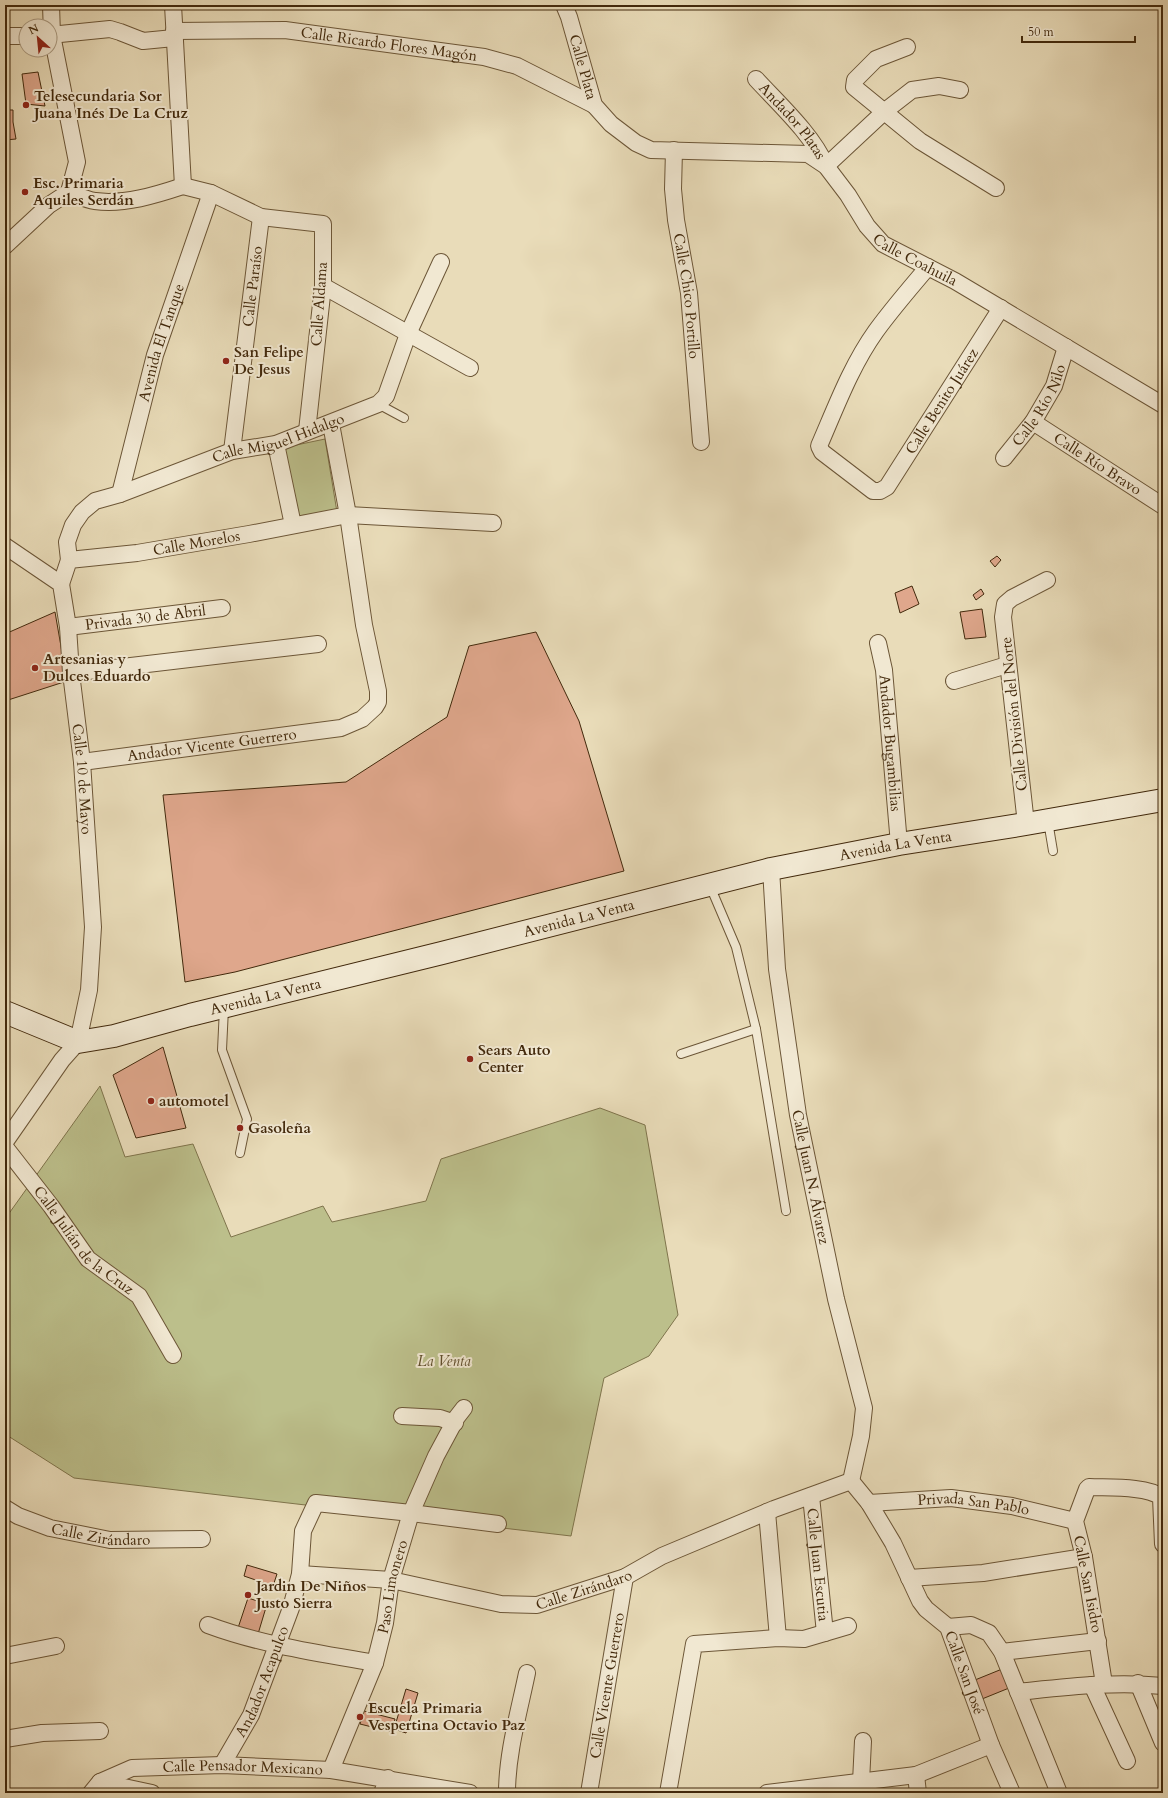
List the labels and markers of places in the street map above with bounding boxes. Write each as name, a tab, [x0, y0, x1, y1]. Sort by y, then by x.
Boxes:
place label: Telesecundaria Sor Juana Inés De La Cruz	[32, 86, 188, 123]
marker: Telesecundaria Sor Juana Inés De La Cruz	[21, 100, 31, 110]
place label: Esc. Primaria Aquiles Serdán	[33, 173, 134, 210]
marker: Esc. Primaria Aquiles Serdán	[20, 187, 30, 197]
place label: San Felipe De Jesus	[234, 342, 304, 379]
marker: San Felipe De Jesus	[221, 356, 231, 366]
place label: Artesanias y Dulces Eduardo	[43, 649, 151, 686]
marker: Artesanias y Dulces Eduardo	[30, 663, 40, 673]
place label: Sears Auto Center	[478, 1040, 551, 1077]
marker: Sears Auto Center	[465, 1054, 475, 1064]
place label: automotel	[159, 1091, 230, 1111]
marker: automotel	[146, 1096, 156, 1106]
place label: Gasoleña	[248, 1118, 311, 1138]
marker: Gasoleña	[235, 1123, 245, 1133]
place label: Jardin De Niños Justo Sierra	[254, 1576, 366, 1613]
marker: Jardin De Niños Justo Sierra	[243, 1590, 253, 1600]
place label: Escuela Primaria Vespertina Octavio Paz	[368, 1698, 526, 1735]
marker: Escuela Primaria Vespertina Octavio Paz	[355, 1712, 365, 1722]

